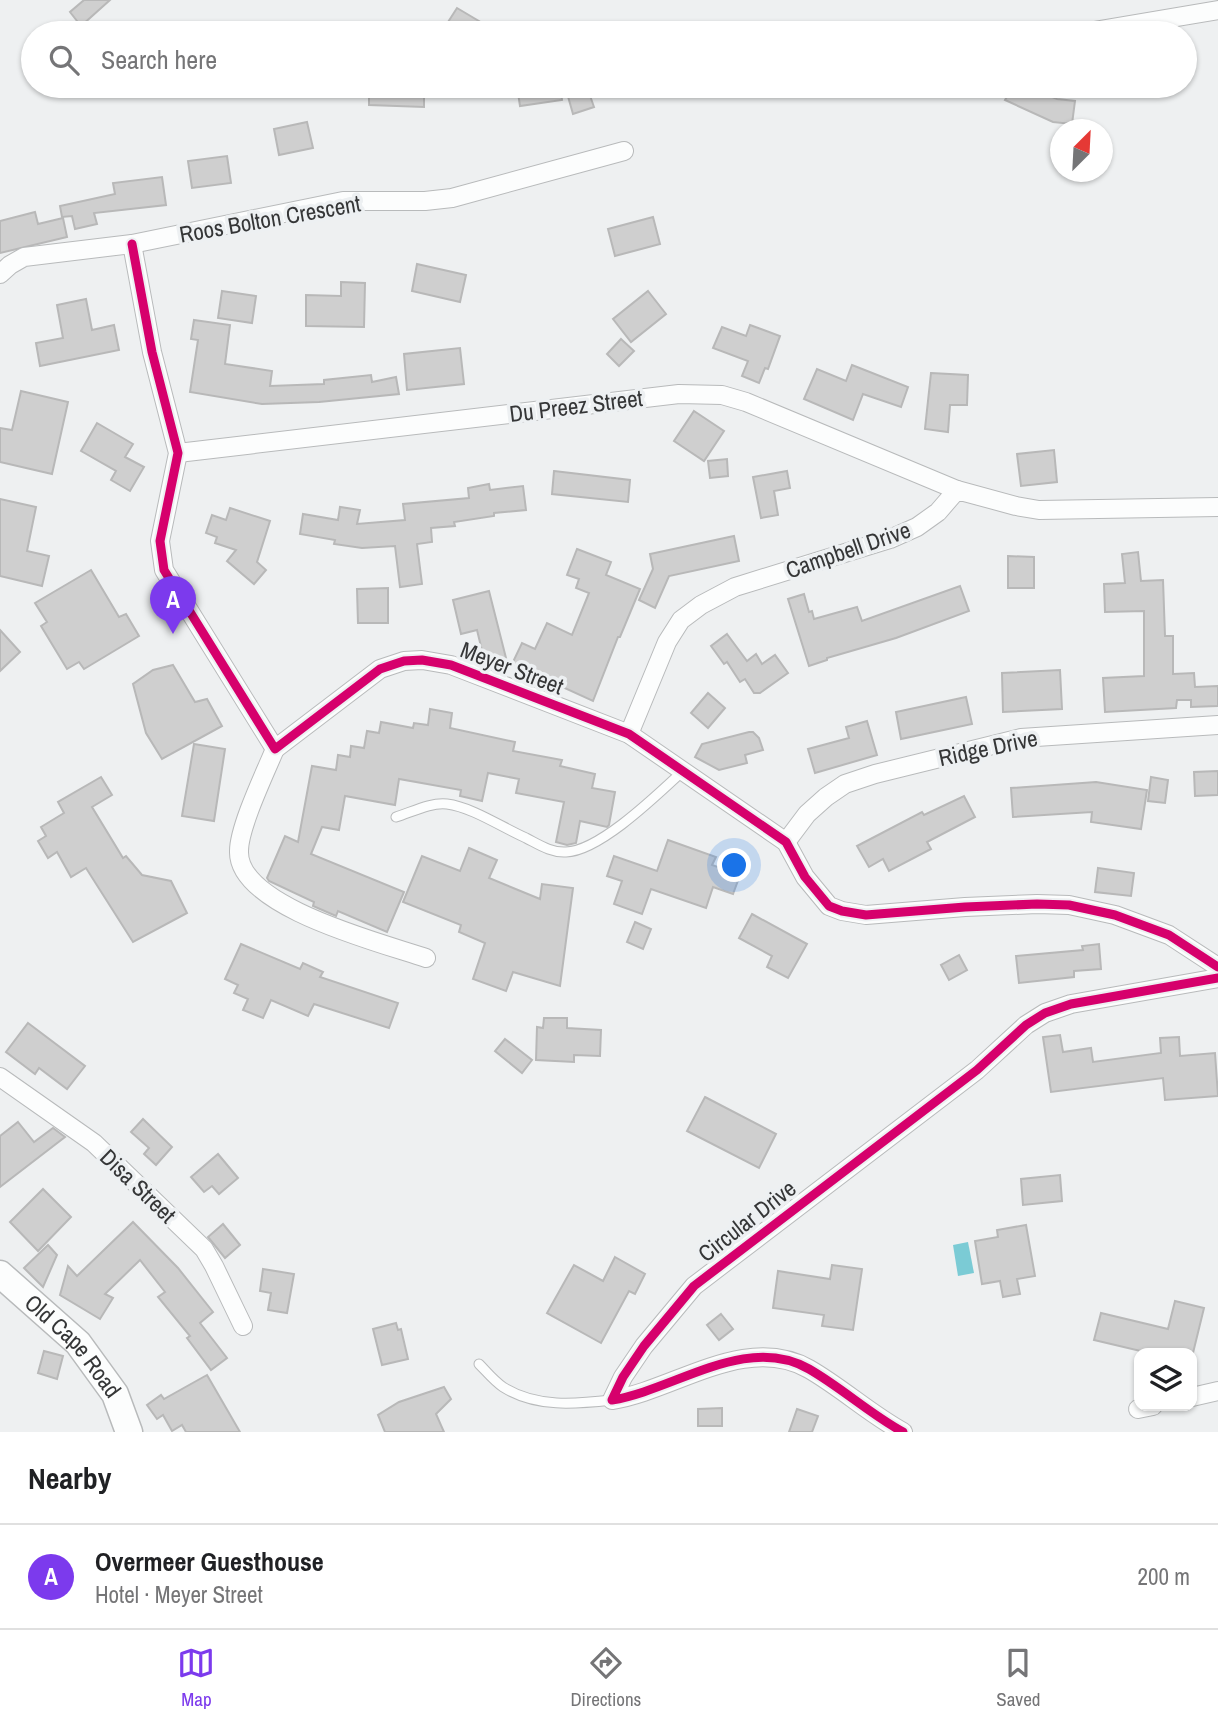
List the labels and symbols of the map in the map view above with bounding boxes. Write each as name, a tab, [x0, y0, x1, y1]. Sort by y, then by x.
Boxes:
north arrow	[1050, 119, 1113, 182]
street label: Roos Bolton Crescent	[177, 187, 363, 250]
street label: Du Preez Street	[507, 382, 644, 429]
street label: Campbell Drive	[781, 514, 914, 585]
pin: A	[150, 576, 196, 634]
street label: Meyer Street	[456, 634, 568, 701]
street label: Ridge Drive	[935, 722, 1040, 773]
your location	[717, 848, 751, 882]
street label: Disa Street	[94, 1142, 183, 1230]
street label: Circular Drive	[691, 1173, 802, 1269]
street label: Old Cape Road	[18, 1287, 128, 1404]

